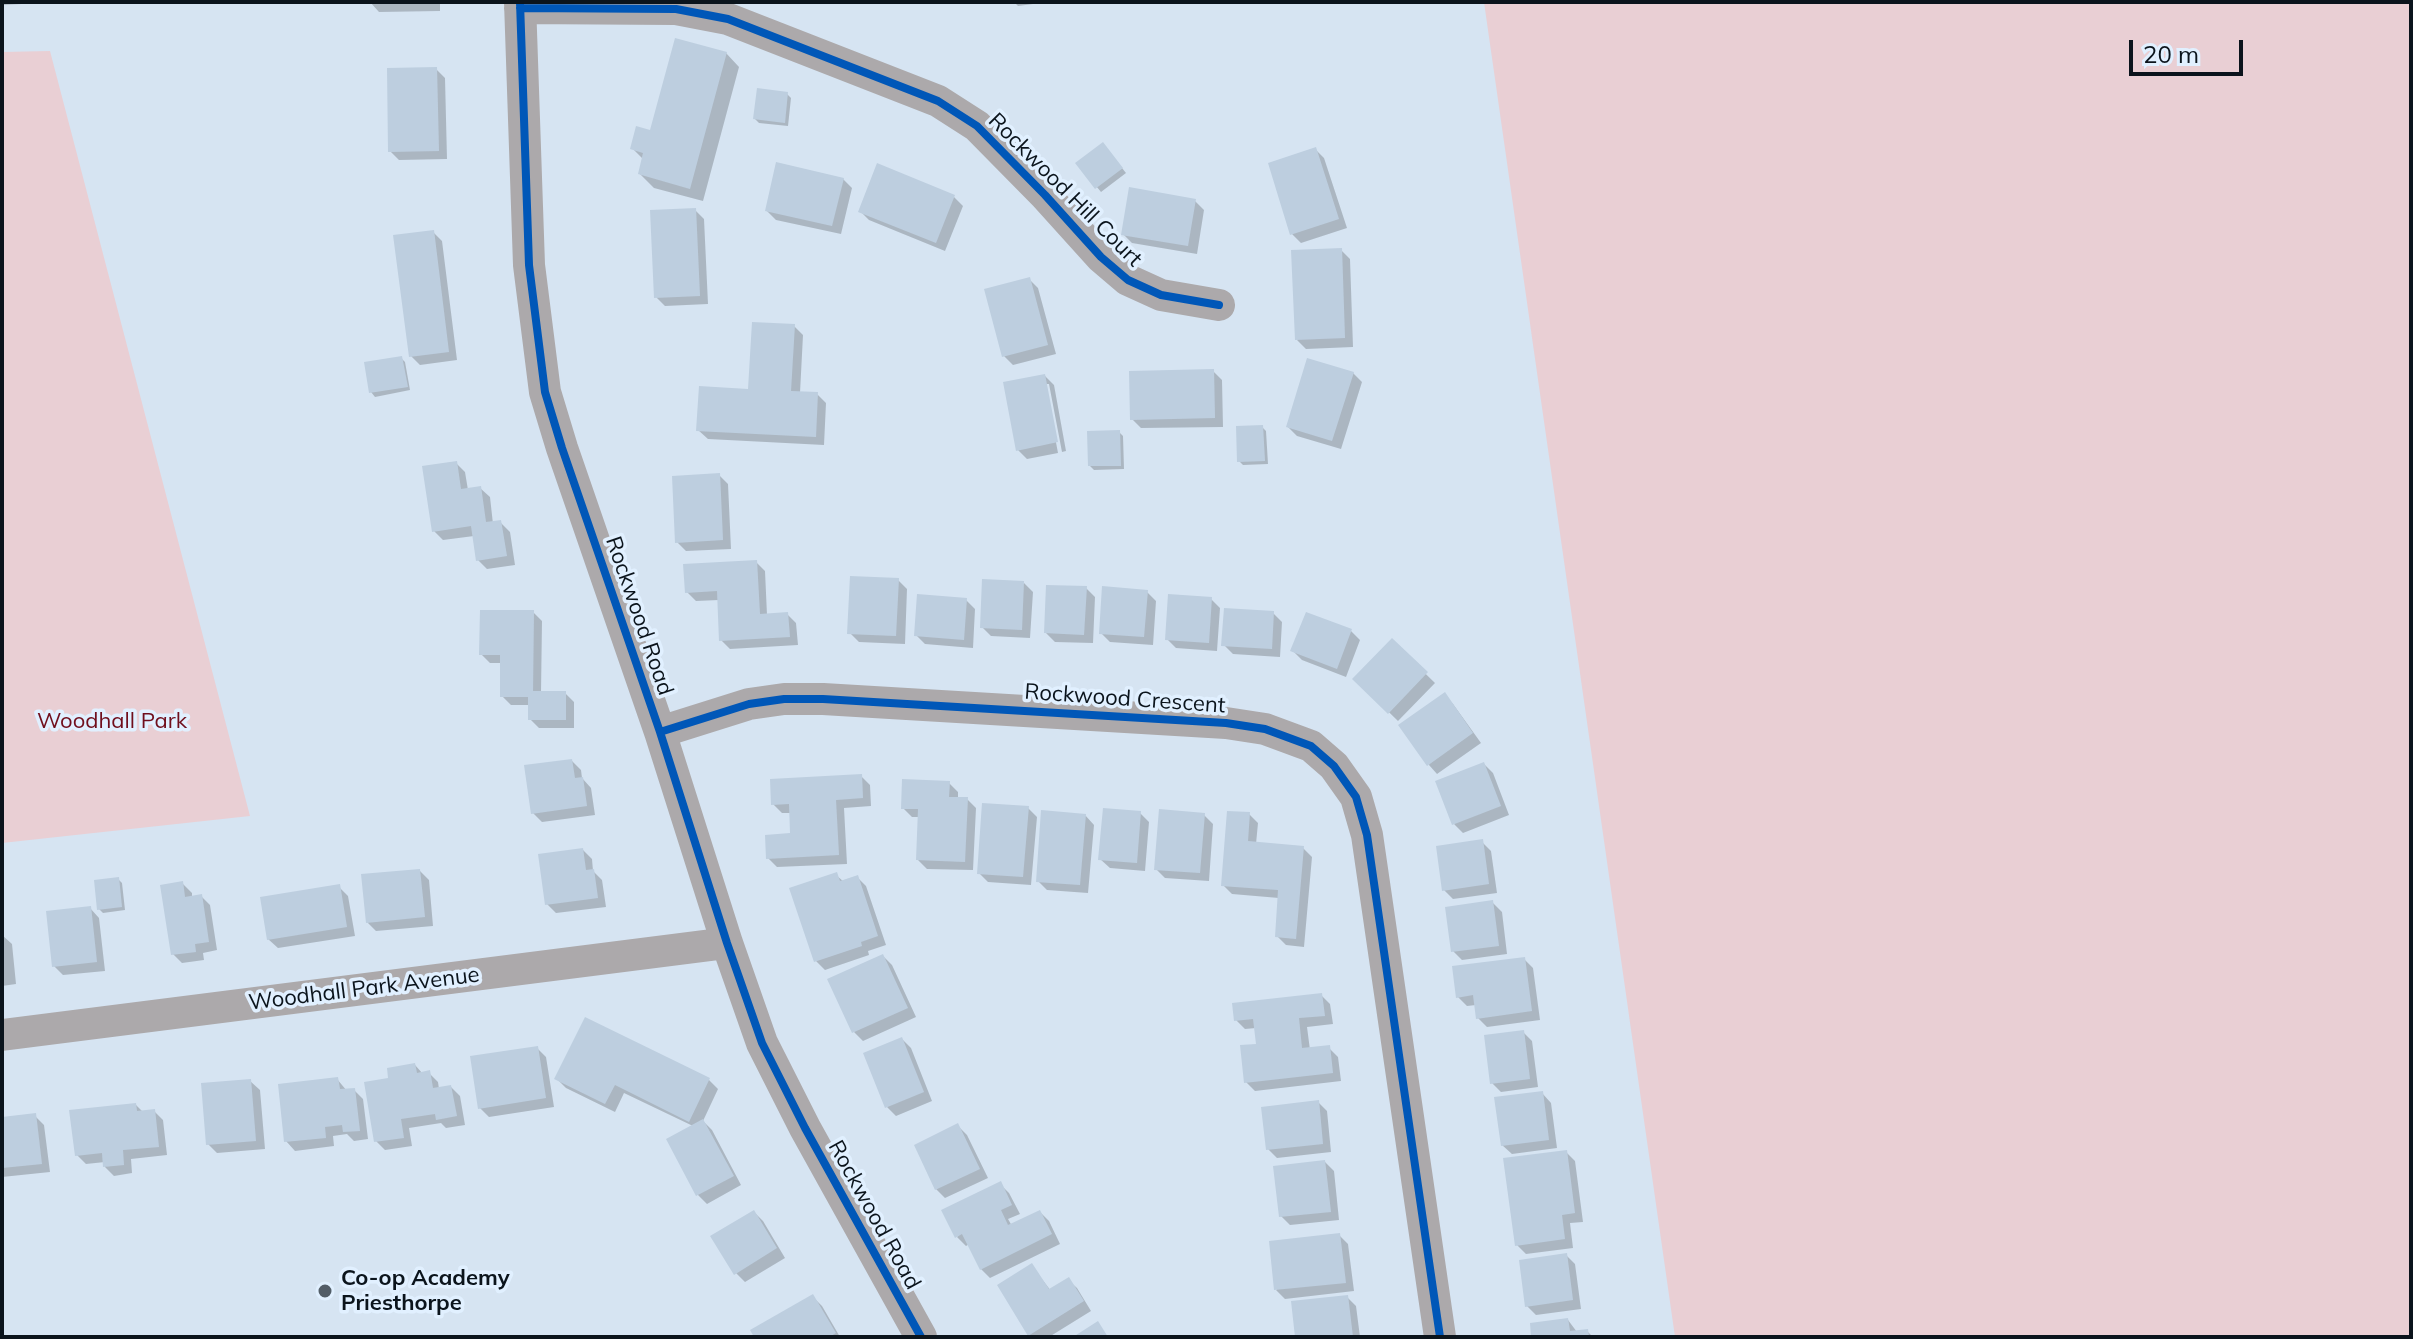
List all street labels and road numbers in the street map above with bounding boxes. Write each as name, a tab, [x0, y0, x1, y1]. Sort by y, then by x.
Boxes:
street label: Rockwood Hill Court	[983, 108, 1147, 272]
street label: Rockwood Road	[599, 533, 679, 699]
street label: Rockwood Crescent	[1024, 679, 1226, 719]
street label: Woodhall Park Avenue	[247, 962, 481, 1016]
street label: Rockwood Road	[822, 1136, 926, 1294]

